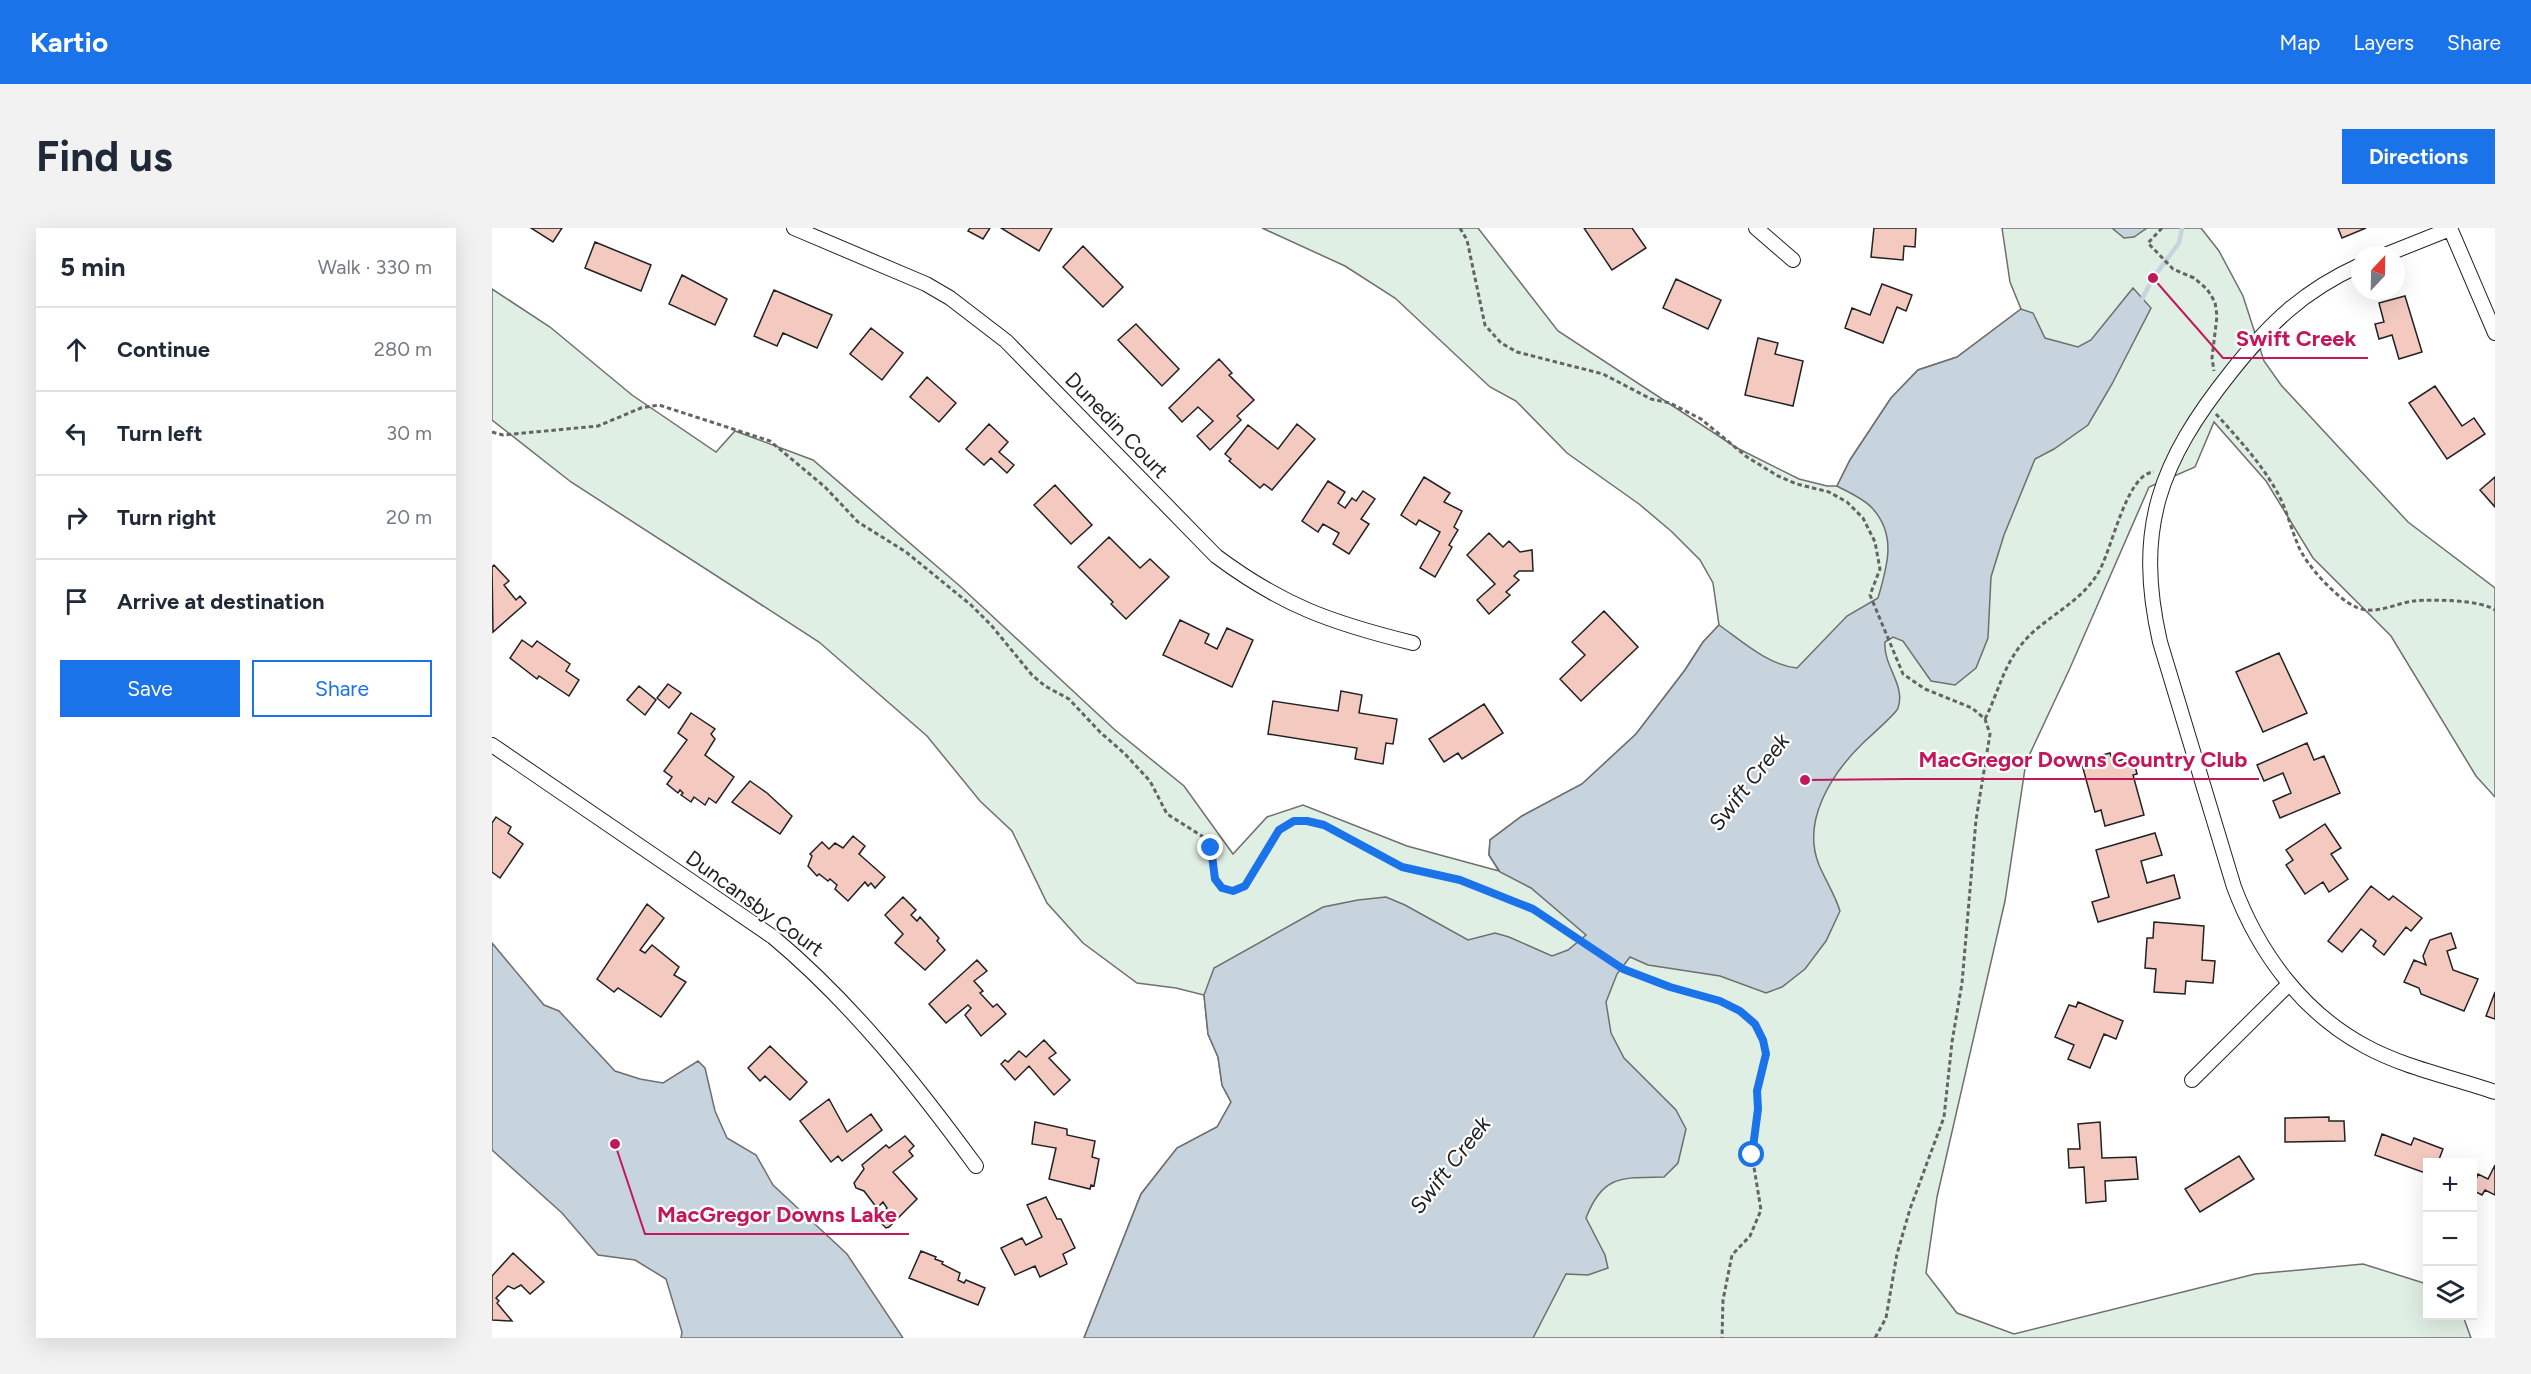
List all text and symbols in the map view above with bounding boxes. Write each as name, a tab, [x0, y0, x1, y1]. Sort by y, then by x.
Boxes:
text: Kartio	[30, 25, 108, 59]
text: Map	[2280, 30, 2320, 55]
text: Layers	[2353, 30, 2414, 55]
text: Share	[2447, 30, 2501, 55]
button: Directions	[2342, 129, 2495, 184]
text: Find us	[36, 131, 173, 182]
north arrow	[2351, 246, 2405, 300]
text: 5 min	[60, 251, 126, 283]
text: Walk · 330 m	[318, 255, 432, 279]
callout: Swift Creek	[2223, 318, 2368, 358]
text: Swift Creek	[2236, 325, 2357, 352]
icon: ahead	[60, 333, 93, 366]
text: Continue	[117, 336, 210, 363]
text: 280 m	[374, 337, 432, 361]
street label: Dunedin Court	[1060, 367, 1174, 483]
icon: left	[60, 417, 93, 450]
text: Turn left	[117, 420, 203, 447]
text: 30 m	[386, 421, 432, 445]
icon: right	[60, 501, 93, 534]
text: Turn right	[117, 504, 216, 531]
text: 20 m	[386, 505, 432, 529]
icon: arrive	[60, 585, 93, 618]
text: Arrive at destination	[117, 588, 325, 615]
button: Save	[60, 660, 240, 717]
button: Share	[252, 660, 432, 717]
water label: Swift Creek	[1703, 727, 1796, 836]
callout: MacGregor Downs Country Club	[1906, 739, 2259, 779]
text: MacGregor Downs Country Club	[1919, 746, 2247, 773]
route end	[1197, 834, 1223, 860]
street label: Duncansby Court	[681, 845, 829, 961]
water label: Swift Creek	[1404, 1110, 1497, 1219]
route start	[1738, 1141, 1764, 1167]
map controls	[2423, 1158, 2477, 1320]
button: +	[2423, 1158, 2477, 1212]
callout: MacGregor Downs Lake	[645, 1194, 909, 1234]
text: MacGregor Downs Lake	[657, 1201, 897, 1228]
button: −	[2423, 1212, 2477, 1266]
button: layers	[2423, 1266, 2477, 1320]

